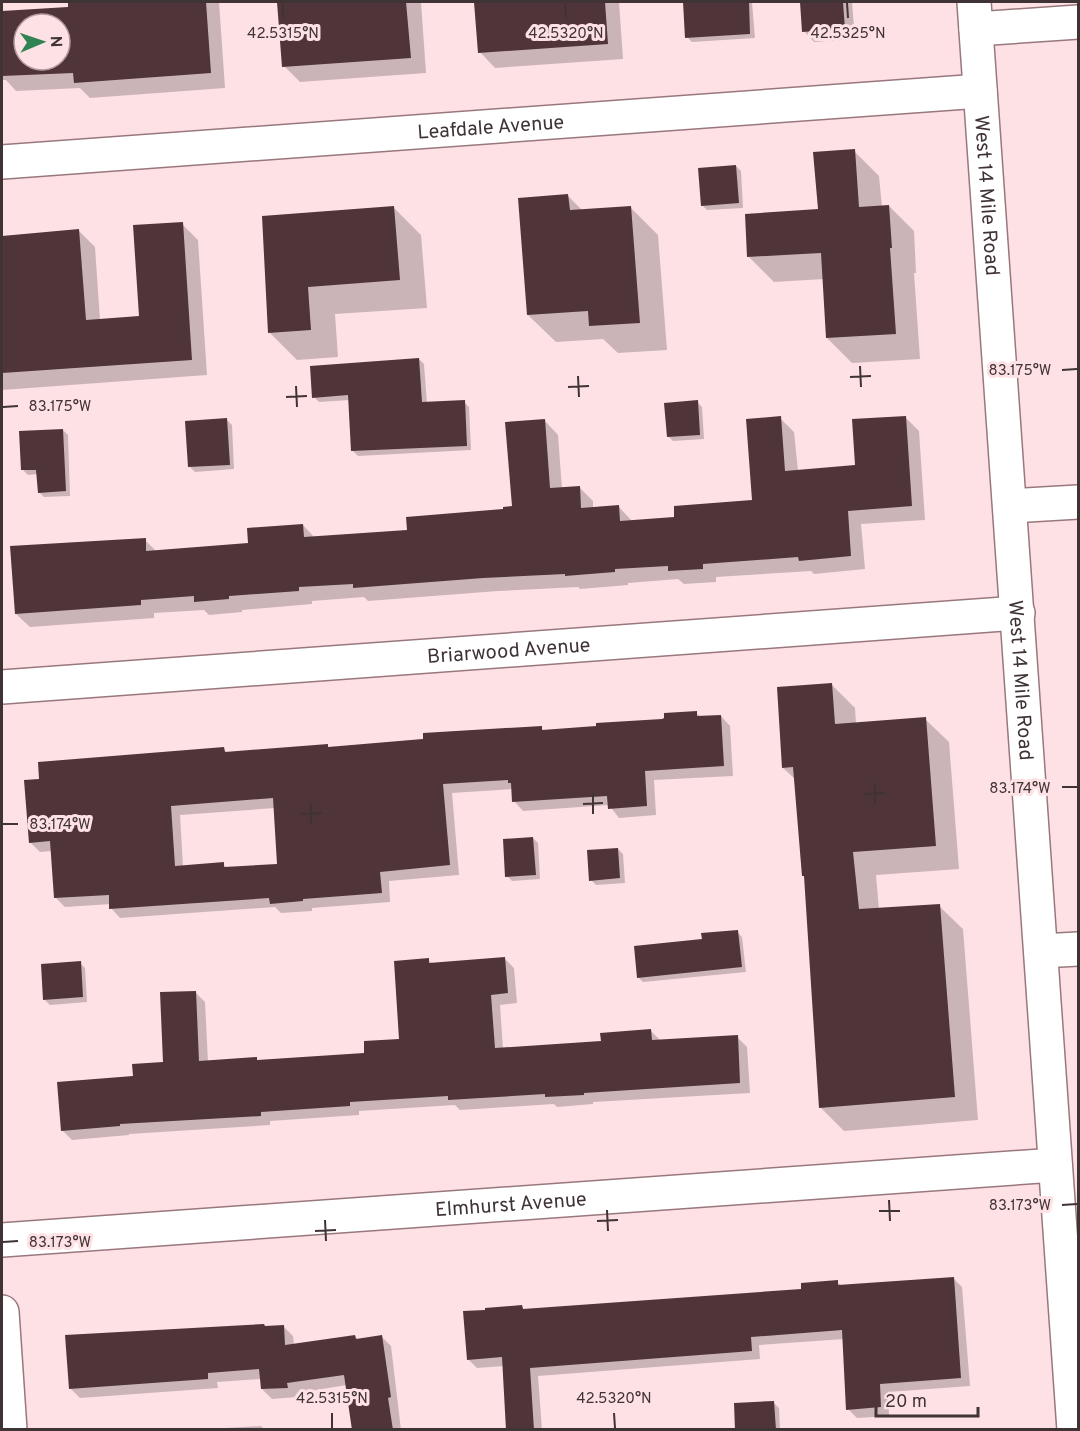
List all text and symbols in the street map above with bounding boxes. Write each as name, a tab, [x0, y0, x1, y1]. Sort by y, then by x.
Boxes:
north arrow	[12, 12, 72, 72]
text: 42.5315°N	[247, 25, 319, 44]
text: 42.5320°N	[528, 25, 604, 44]
text: 42.5325°N	[810, 25, 886, 44]
text: N	[45, 35, 65, 48]
street label: Leafdale Avenue	[417, 110, 565, 147]
street label: West 14 Mile Road	[967, 115, 1004, 277]
text: 83.175°W	[989, 362, 1051, 381]
text: 83.175°W	[29, 398, 91, 417]
street label: West 14 Mile Road	[1001, 599, 1038, 762]
street label: Briarwood Avenue	[426, 633, 591, 671]
text: 83.174°W	[989, 780, 1051, 799]
text: 83.174°W	[29, 816, 91, 835]
street label: Elmhurst Avenue	[434, 1187, 588, 1224]
text: 83.173°W	[989, 1197, 1051, 1216]
text: 83.173°W	[29, 1234, 91, 1253]
scale bar	[876, 1380, 978, 1418]
text: 42.5315°N	[296, 1390, 368, 1409]
text: 42.5320°N	[576, 1390, 652, 1409]
text: 20 m	[885, 1391, 927, 1414]

